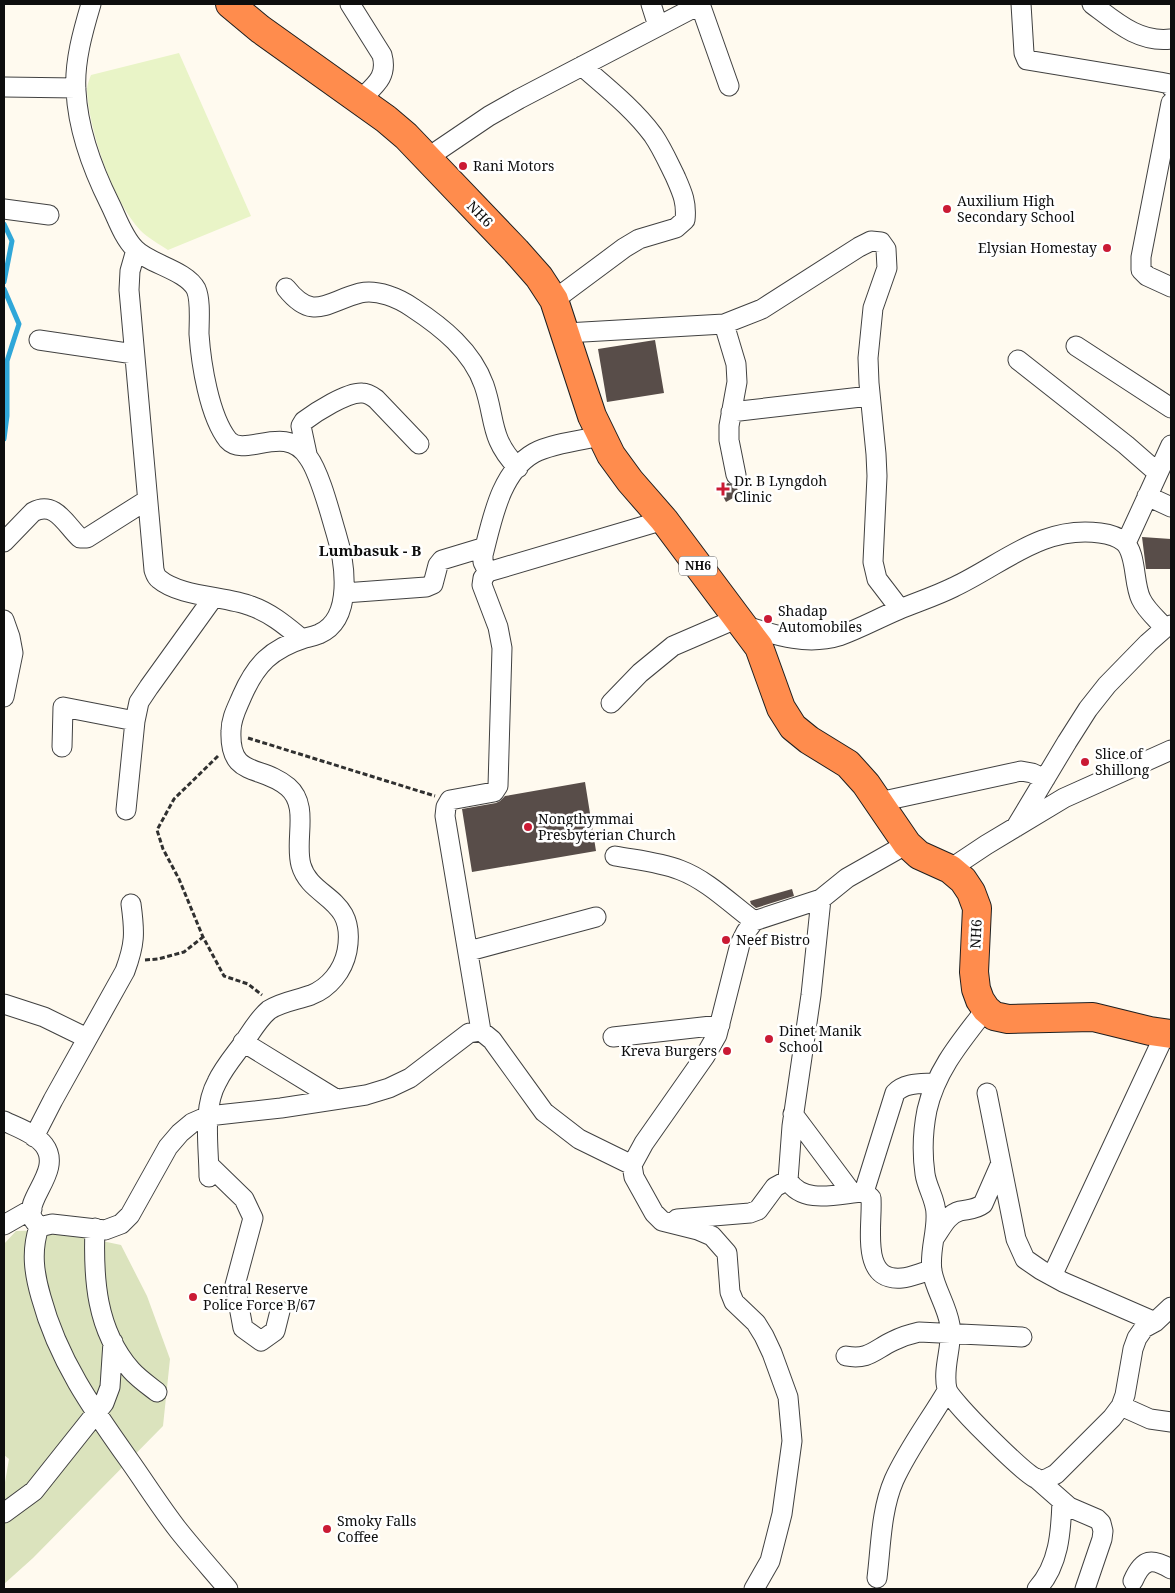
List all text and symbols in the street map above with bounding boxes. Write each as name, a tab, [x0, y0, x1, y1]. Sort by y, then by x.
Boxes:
place label: Rani Motors	[473, 156, 554, 175]
marker: Rani Motors	[457, 160, 469, 172]
place label: Auxilium High Secondary School	[957, 191, 1075, 226]
street label: NH6	[463, 196, 498, 231]
marker: Auxilium High Secondary School	[941, 203, 953, 215]
place label: Elysian Homestay	[978, 238, 1097, 257]
marker: Elysian Homestay	[1101, 242, 1113, 254]
place label: Dr. B Lyngdoh Clinic	[734, 471, 827, 506]
marker: Dr. B Lyngdoh Clinic	[716, 482, 730, 496]
district label: Lumbasuk - B	[319, 540, 421, 560]
road number: NH6	[679, 556, 717, 576]
place label: Shadap Automobiles	[778, 601, 862, 636]
marker: Shadap Automobiles	[762, 613, 774, 625]
place label: Slice of Shillong	[1095, 744, 1150, 779]
marker: Slice of Shillong	[1079, 756, 1091, 768]
place label: Nongthymmai Presbyterian Church	[538, 809, 676, 844]
marker: Nongthymmai Presbyterian Church	[522, 821, 534, 833]
street label: NH6	[965, 919, 986, 949]
place label: Neef Bistro	[736, 930, 810, 949]
marker: Neef Bistro	[720, 934, 732, 946]
place label: Dinet Manik School	[779, 1021, 862, 1056]
marker: Dinet Manik School	[763, 1033, 775, 1045]
place label: Kreva Burgers	[621, 1041, 717, 1060]
marker: Kreva Burgers	[721, 1045, 733, 1057]
place label: Central Reserve Police Force B/67	[203, 1279, 316, 1314]
marker: Central Reserve Police Force B/67	[187, 1291, 199, 1303]
place label: Smoky Falls Coffee	[337, 1511, 416, 1546]
marker: Smoky Falls Coffee	[321, 1523, 333, 1535]

